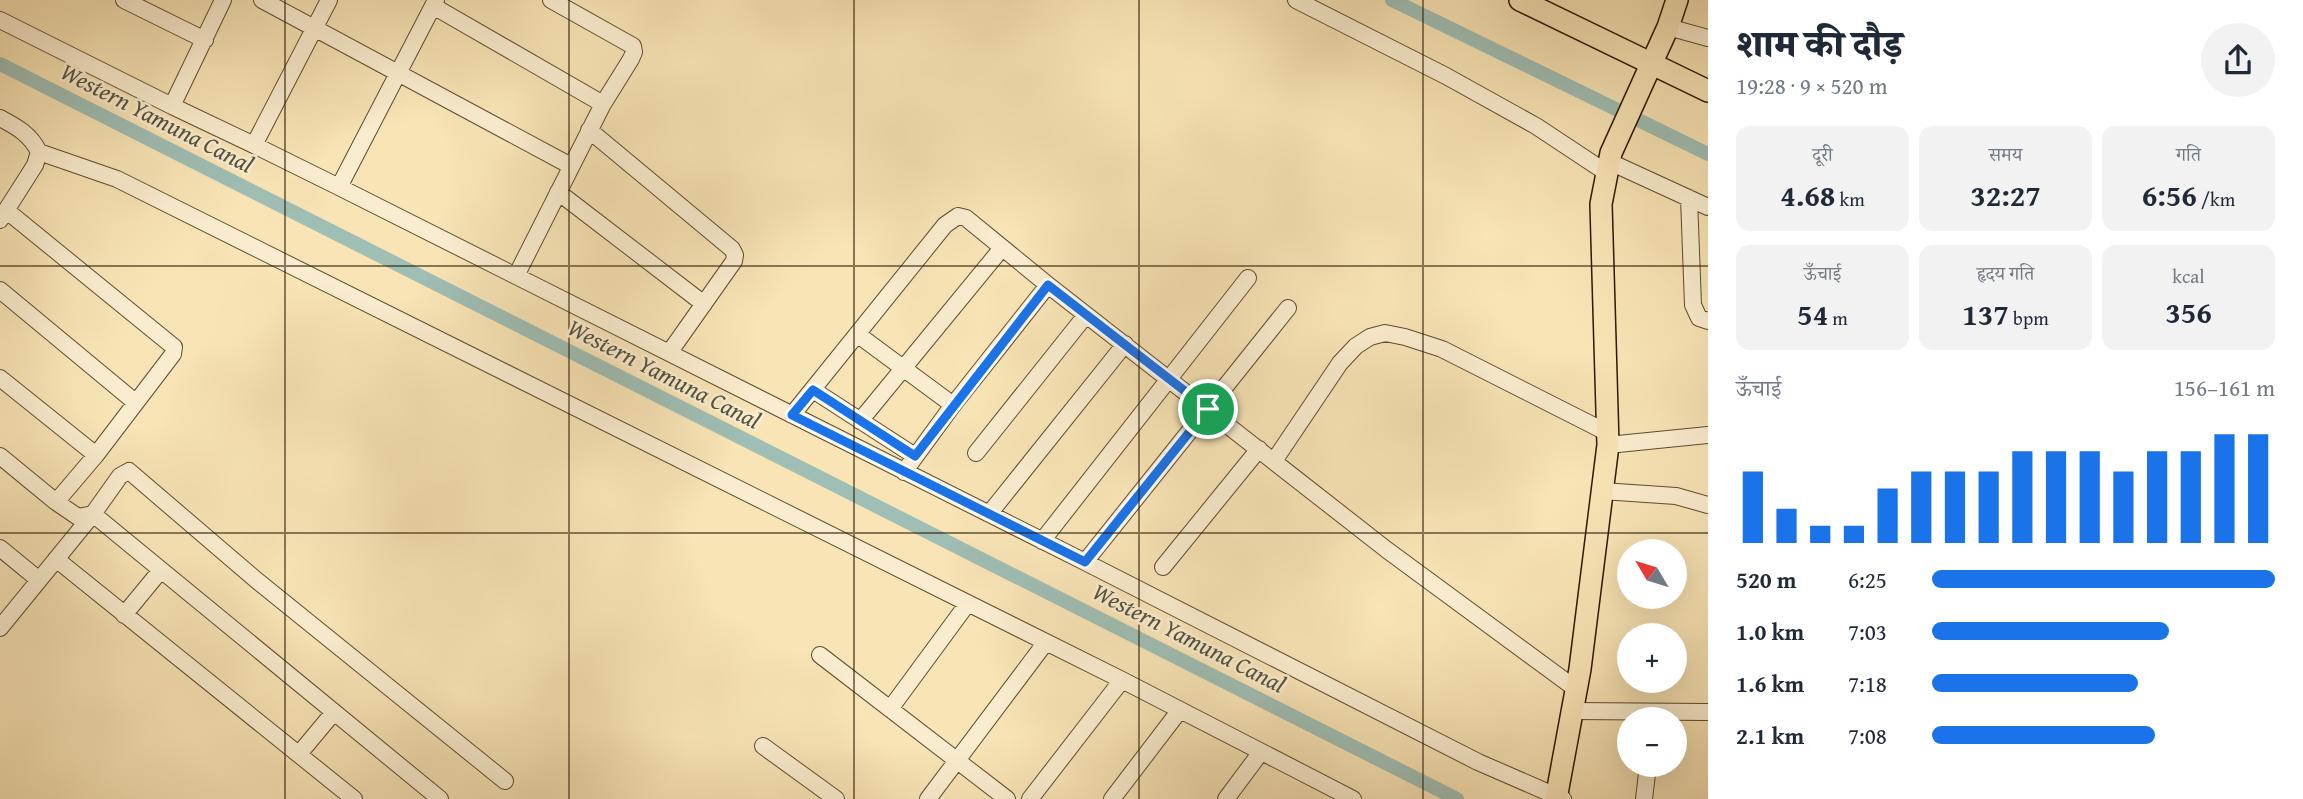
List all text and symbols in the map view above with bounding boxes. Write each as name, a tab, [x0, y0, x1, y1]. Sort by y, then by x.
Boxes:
text: शाम की दौड़	[1736, 15, 1903, 71]
button: share	[2201, 23, 2275, 97]
water label: Western Yamuna Canal	[55, 54, 260, 181]
text: 19:28 · 9 × 520 m	[1736, 69, 1888, 102]
text: दूरी	[1812, 140, 1833, 168]
text: समय	[1989, 140, 2022, 168]
text: गति	[2176, 140, 2201, 168]
text: 4.68	[1780, 173, 1835, 217]
text: 32:27	[1970, 173, 2041, 217]
text: 6:56	[2142, 173, 2197, 217]
text: km	[1835, 185, 1865, 213]
text: /km	[2197, 185, 2235, 213]
text: ऊँचाई	[1804, 259, 1841, 287]
text: हृदय गति	[1977, 259, 2034, 287]
text: kcal	[2172, 262, 2205, 290]
text: 356	[2165, 290, 2212, 334]
text: 54	[1797, 292, 1828, 336]
text: 137	[1962, 292, 2009, 336]
text: m	[1828, 304, 1848, 332]
text: bpm	[2009, 304, 2049, 332]
water label: Western Yamuna Canal	[562, 310, 767, 437]
text: ऊँचाई	[1736, 371, 1781, 404]
text: 156–161 m	[2174, 371, 2275, 404]
pin	[1178, 379, 1238, 439]
icon: arrive	[1189, 390, 1227, 428]
north arrow	[1617, 539, 1687, 609]
map controls	[1617, 539, 1687, 777]
text: 520 m	[1736, 563, 1797, 596]
text: 6:25	[1848, 563, 1887, 596]
water label: Western Yamuna Canal	[1087, 574, 1292, 701]
text: 1.0 km	[1736, 615, 1804, 648]
text: 7:03	[1848, 615, 1887, 648]
button: +	[1617, 623, 1687, 693]
text: 1.6 km	[1736, 667, 1804, 700]
text: 7:18	[1848, 667, 1887, 700]
button: −	[1617, 707, 1687, 777]
text: 2.1 km	[1736, 719, 1804, 752]
text: 7:08	[1848, 719, 1887, 752]

